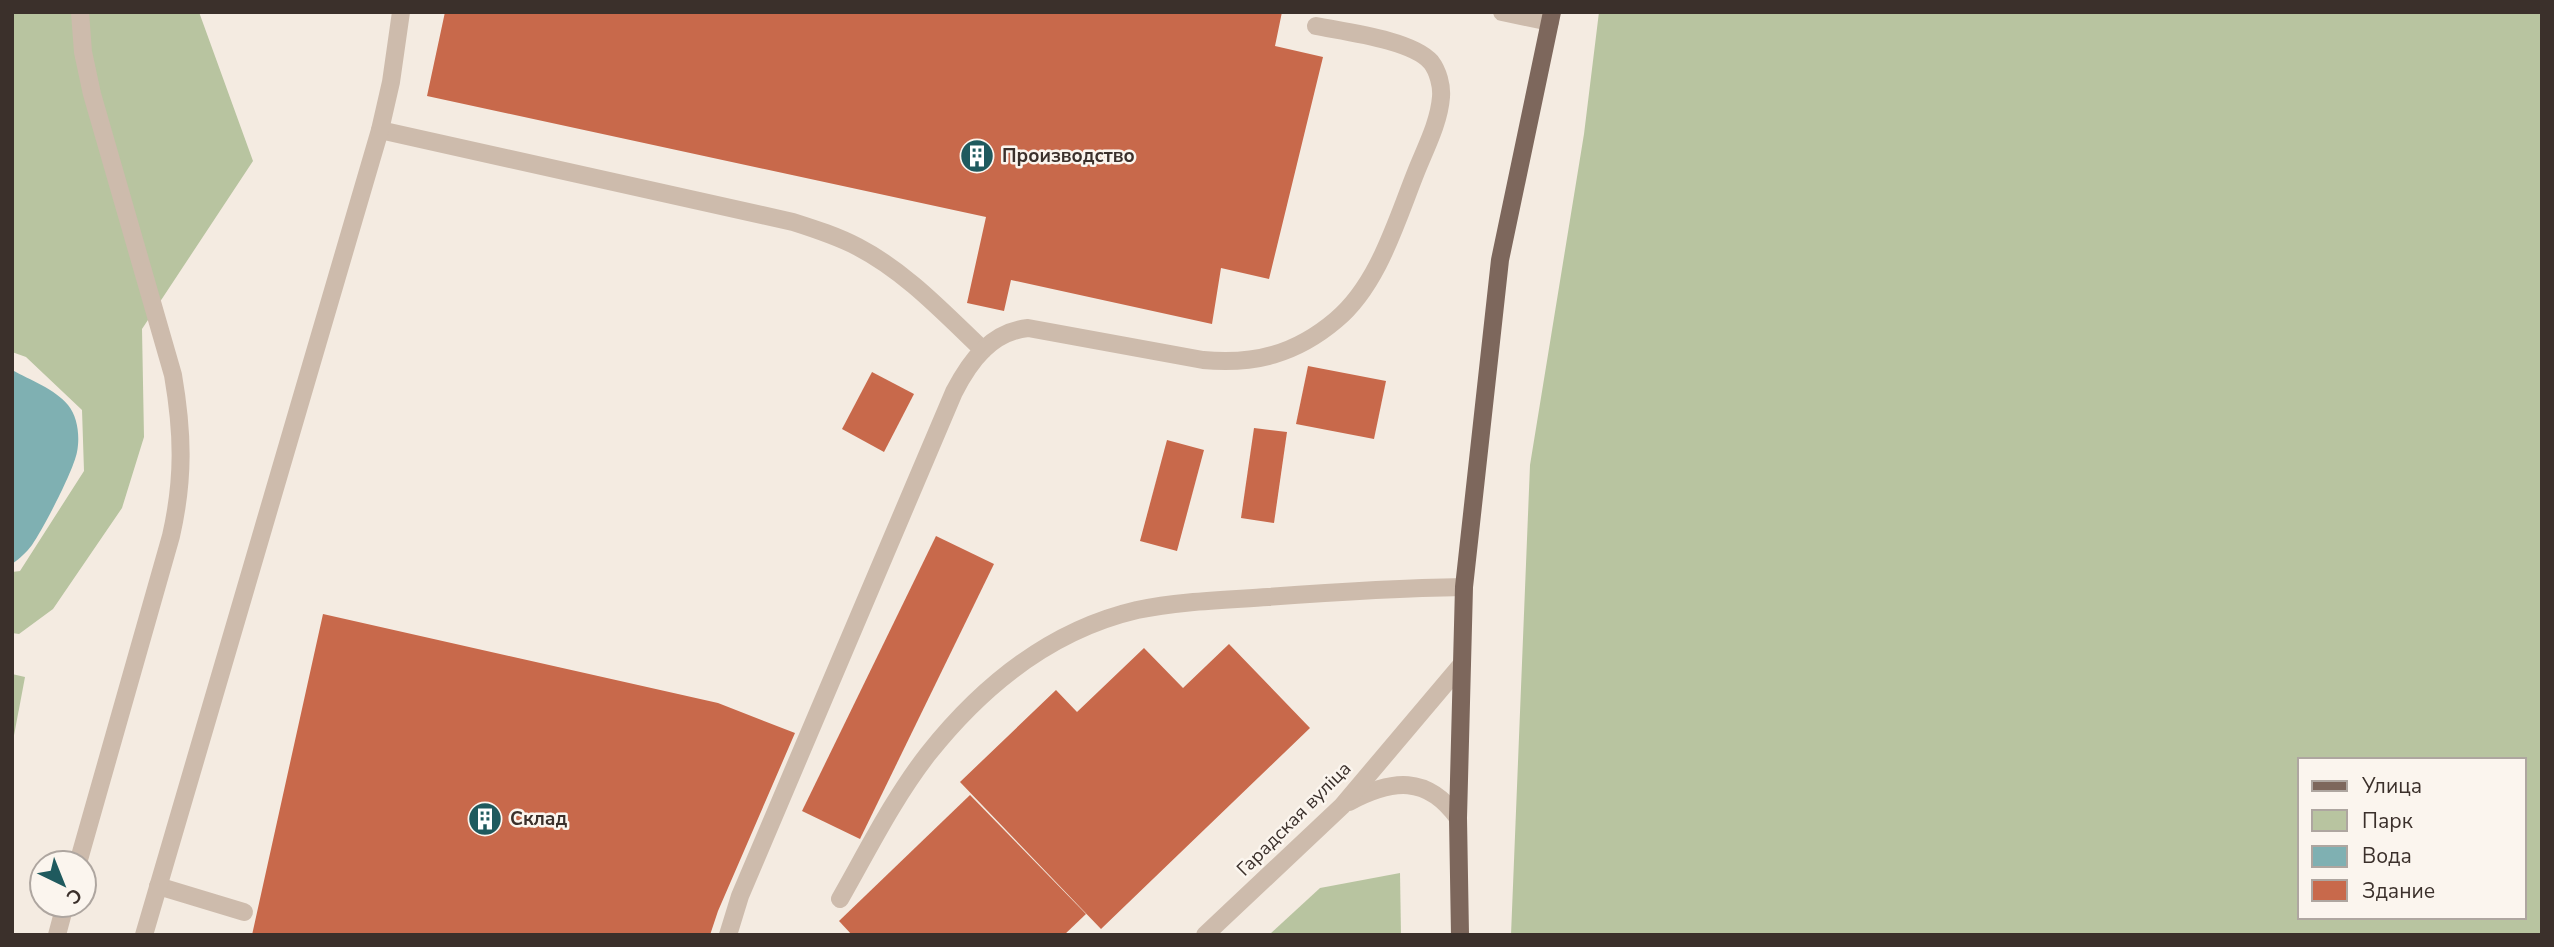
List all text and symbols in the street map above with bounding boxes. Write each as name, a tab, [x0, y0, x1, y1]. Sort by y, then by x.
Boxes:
building icon: Производство	[958, 137, 996, 175]
place label: Производство	[1002, 143, 1135, 169]
street label: Гарадская вуліца	[1231, 756, 1357, 882]
legend	[2298, 758, 2526, 919]
text: Улица	[2361, 772, 2422, 800]
building icon: Склад	[466, 800, 504, 838]
place label: Склад	[510, 806, 568, 832]
text: Парк	[2362, 807, 2414, 835]
text: Вода	[2362, 842, 2412, 870]
north arrow	[28, 849, 98, 919]
text: Здание	[2362, 877, 2435, 905]
text: С	[60, 882, 87, 910]

